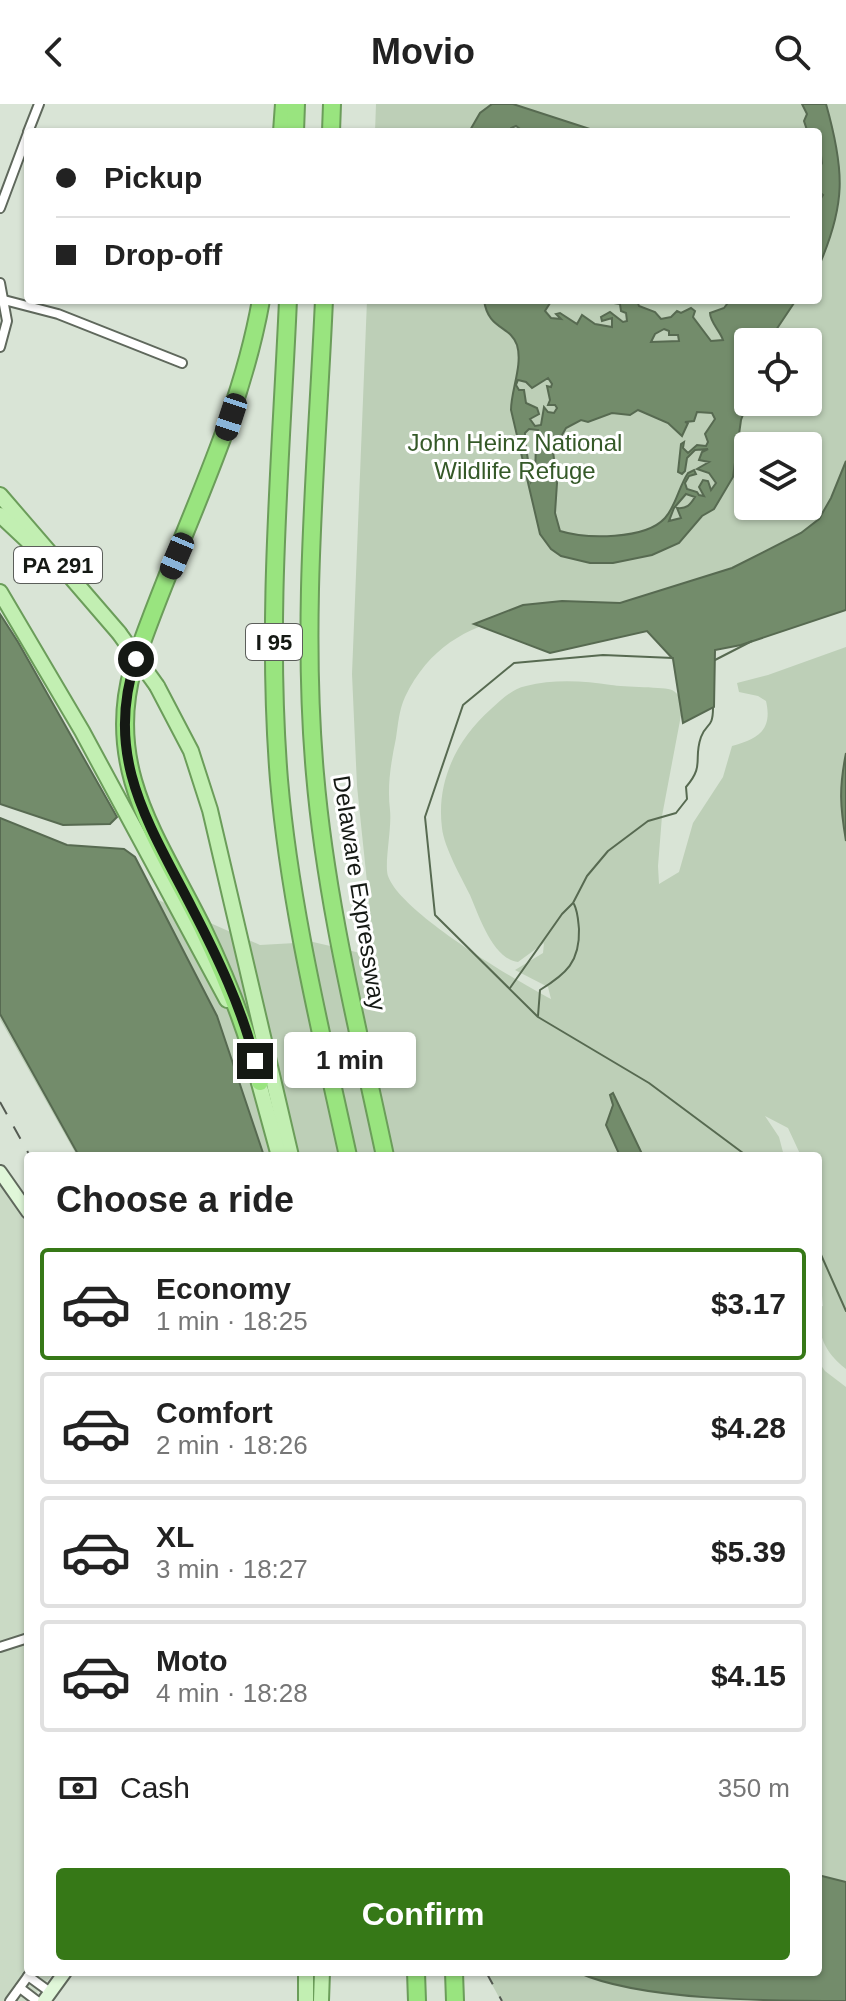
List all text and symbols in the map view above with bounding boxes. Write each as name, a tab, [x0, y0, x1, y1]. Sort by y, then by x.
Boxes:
icon: back	[32, 30, 76, 74]
icon: search	[770, 30, 814, 74]
text: Movio	[371, 31, 475, 72]
text: Pickup	[104, 161, 202, 194]
text: Drop-off	[104, 238, 222, 271]
map controls	[734, 328, 822, 520]
button: locate	[734, 328, 822, 416]
car	[212, 390, 250, 444]
park label: John Heinz National Wildlife Refuge	[408, 429, 622, 484]
button: layers	[734, 432, 822, 520]
car	[157, 529, 197, 583]
road number: PA 291	[14, 547, 102, 583]
road number: I 95	[246, 624, 302, 660]
route start	[118, 641, 154, 677]
street label: Delaware Expressway	[328, 774, 392, 1012]
callout: 1 min	[283, 1033, 415, 1089]
route end	[237, 1043, 273, 1079]
text: 1 min	[316, 1045, 384, 1075]
text: Choose a ride	[56, 1179, 294, 1220]
icon: car	[60, 1268, 132, 1340]
text: Economy	[156, 1272, 291, 1305]
text: $3.17	[711, 1287, 786, 1320]
text: 1 min · 18:25	[156, 1306, 308, 1336]
icon: car	[60, 1392, 132, 1464]
text: Comfort	[156, 1396, 273, 1429]
text: $4.28	[711, 1411, 786, 1444]
text: 2 min · 18:26	[156, 1430, 308, 1460]
icon: car	[60, 1516, 132, 1588]
text: XL	[156, 1520, 194, 1553]
text: $5.39	[711, 1535, 786, 1568]
text: 3 min · 18:27	[156, 1554, 308, 1584]
icon: car	[60, 1640, 132, 1712]
text: Moto	[156, 1644, 228, 1677]
text: $4.15	[711, 1659, 786, 1692]
text: 4 min · 18:28	[156, 1678, 308, 1708]
icon: cash	[56, 1766, 100, 1810]
text: Cash	[120, 1771, 190, 1804]
text: 350 m	[718, 1773, 790, 1803]
button: Confirm	[56, 1868, 790, 1960]

